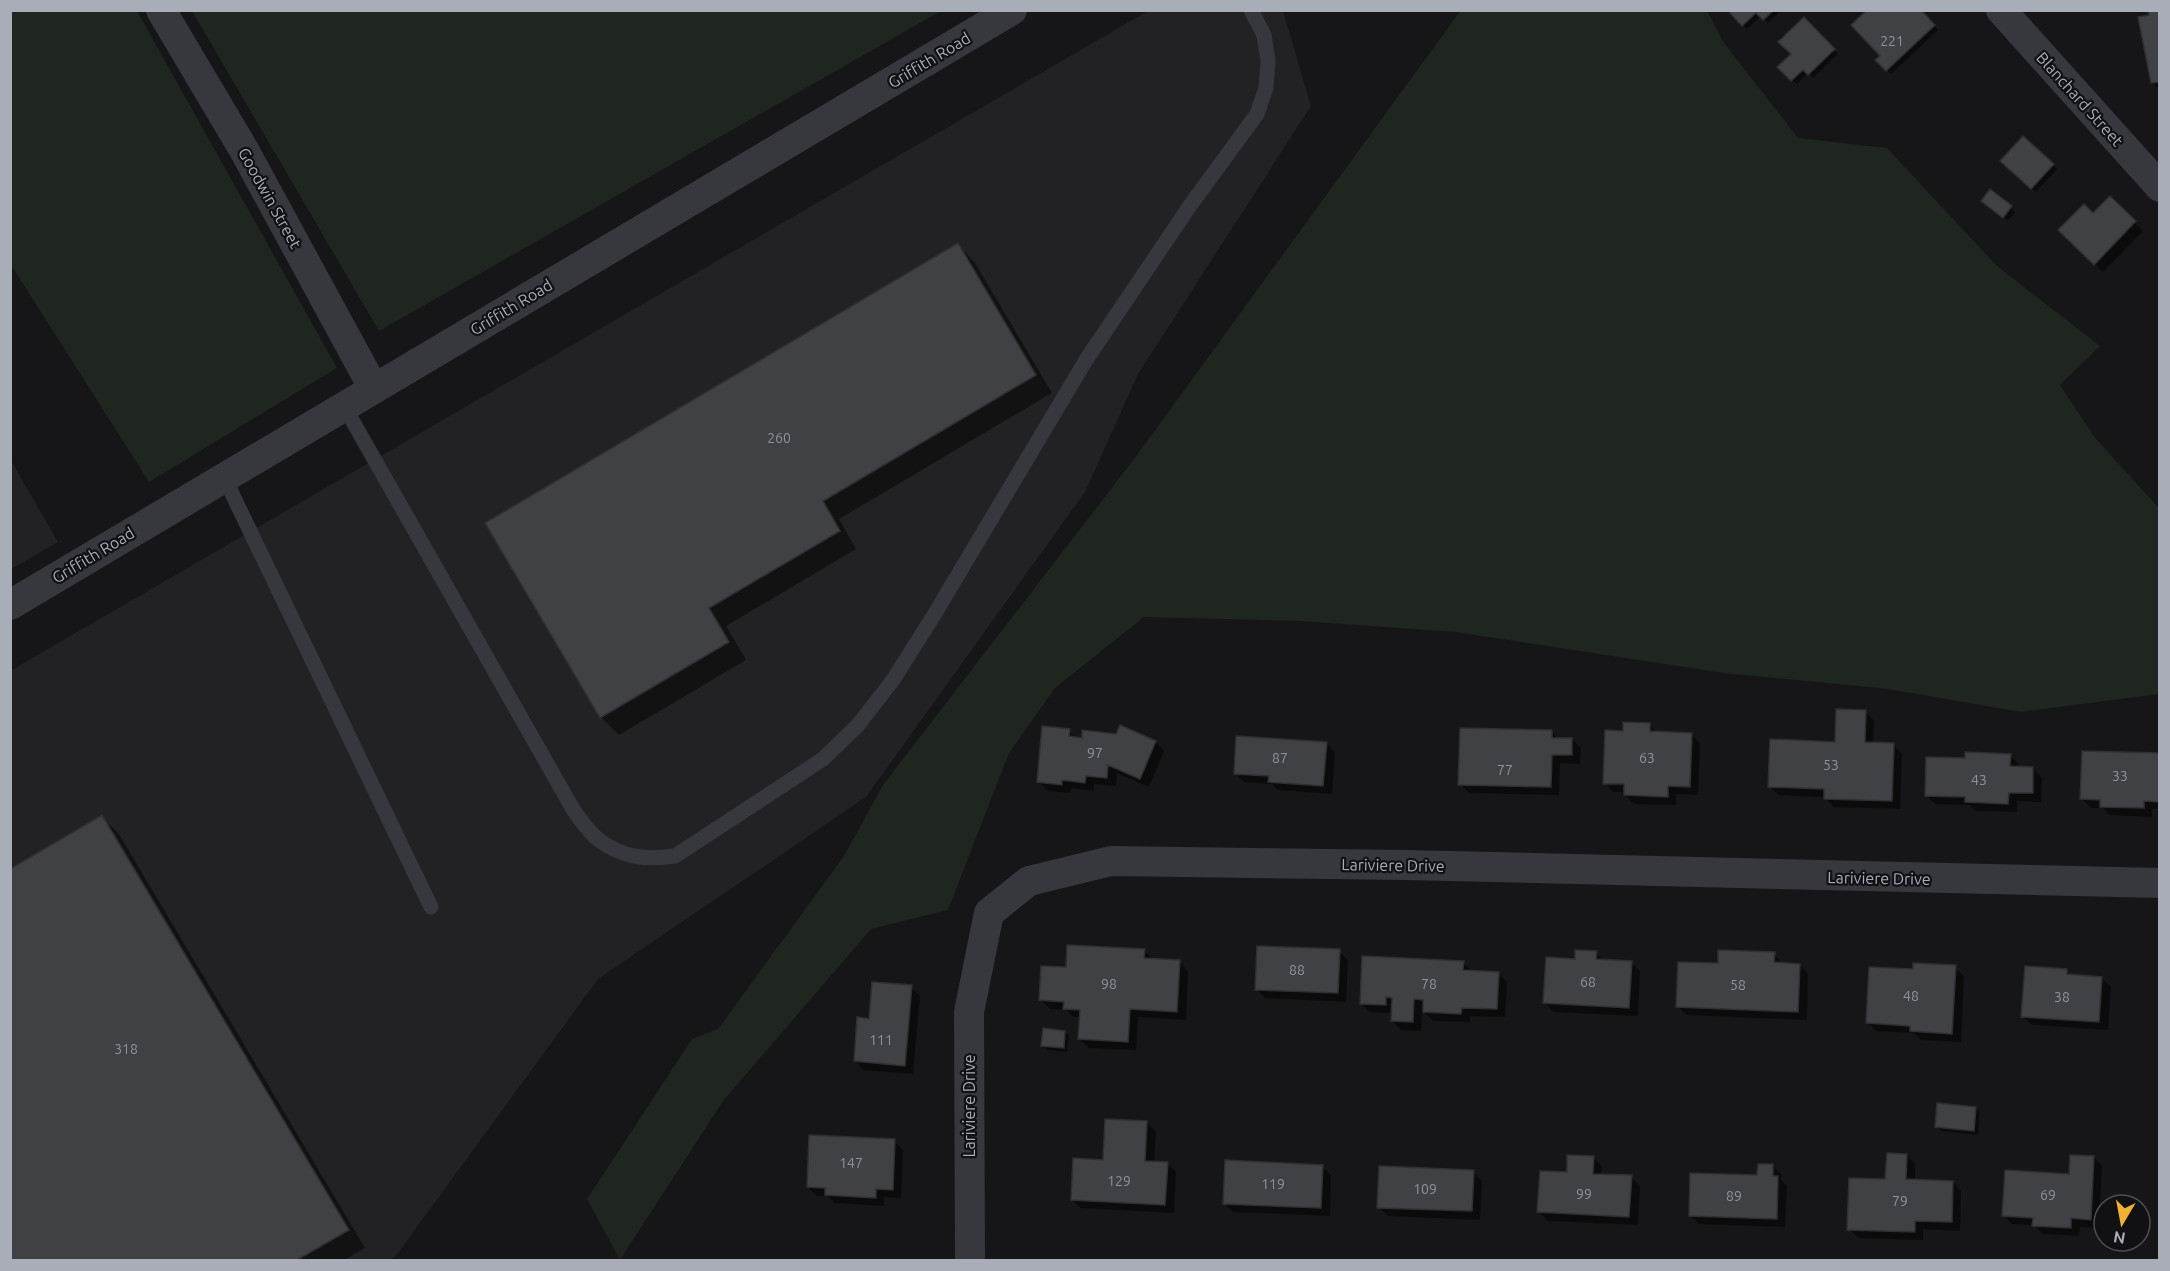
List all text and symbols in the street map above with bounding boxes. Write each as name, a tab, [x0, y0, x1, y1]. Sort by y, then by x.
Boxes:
street label: Griffith Road	[885, 28, 973, 92]
house number: 221	[1880, 33, 1904, 49]
street label: Blanchard Street	[2033, 48, 2127, 150]
street label: Goodwin Street	[235, 144, 305, 252]
street label: Griffith Road	[467, 275, 555, 339]
house number: 260	[767, 430, 791, 446]
street label: Griffith Road	[49, 523, 137, 587]
house number: 97	[1087, 745, 1103, 761]
house number: 87	[1272, 750, 1288, 766]
house number: 63	[1639, 750, 1655, 766]
house number: 53	[1823, 757, 1839, 773]
house number: 77	[1497, 762, 1513, 778]
house number: 33	[2112, 768, 2128, 784]
house number: 43	[1971, 772, 1987, 788]
street label: Lariviere Drive	[1341, 855, 1445, 875]
street label: Lariviere Drive	[1827, 868, 1931, 888]
house number: 88	[1289, 962, 1305, 978]
house number: 68	[1580, 974, 1596, 990]
house number: 98	[1101, 976, 1117, 992]
house number: 78	[1421, 976, 1437, 992]
house number: 58	[1730, 977, 1746, 993]
house number: 48	[1903, 988, 1919, 1004]
house number: 38	[2054, 989, 2070, 1005]
house number: 111	[869, 1032, 893, 1048]
house number: 318	[114, 1041, 138, 1057]
street label: Lariviere Drive	[960, 1054, 978, 1158]
house number: 147	[839, 1155, 863, 1171]
house number: 129	[1107, 1173, 1131, 1189]
house number: 119	[1261, 1176, 1285, 1192]
house number: 109	[1413, 1181, 1437, 1197]
house number: 99	[1576, 1186, 1592, 1202]
house number: 69	[2040, 1187, 2056, 1203]
house number: 89	[1726, 1188, 1742, 1204]
house number: 79	[1892, 1193, 1908, 1209]
north arrow	[2092, 1193, 2152, 1253]
text: N	[2112, 1228, 2127, 1248]

